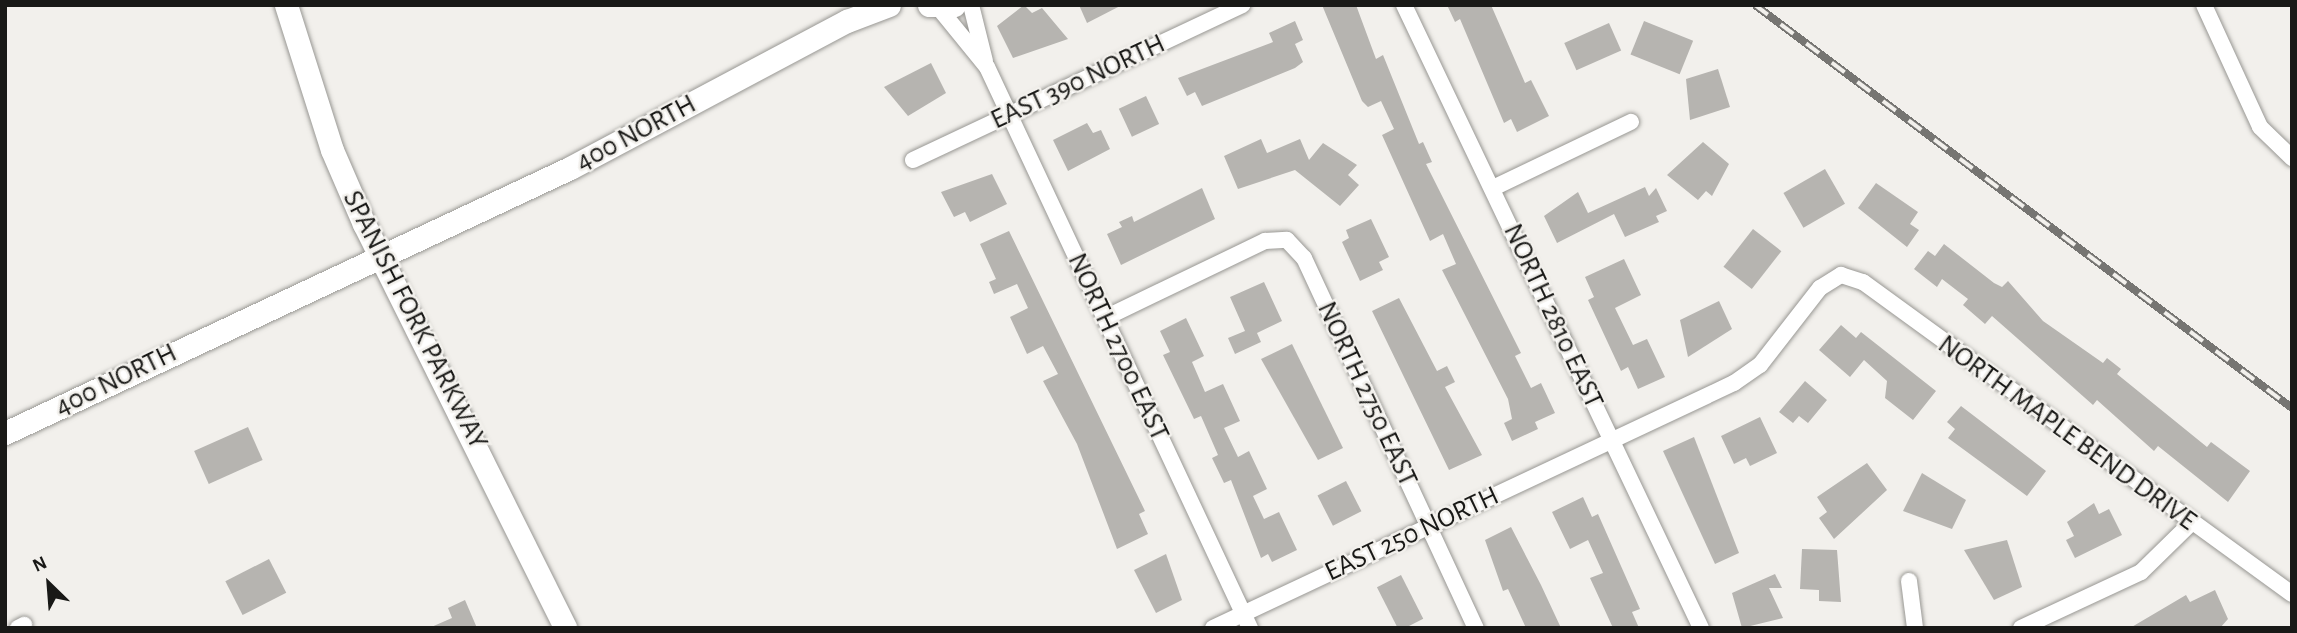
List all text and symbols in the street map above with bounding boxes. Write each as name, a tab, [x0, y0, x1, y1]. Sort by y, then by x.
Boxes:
street label: EAST 390 NORTH	[985, 27, 1171, 137]
street label: 400 NORTH	[570, 87, 702, 179]
street label: SPANISH FORK PARKWAY	[335, 185, 495, 455]
street label: NORTH 2810 EAST	[1496, 218, 1610, 414]
street label: NORTH 2700 EAST	[1060, 248, 1176, 446]
street label: NORTH 2750 EAST	[1309, 296, 1425, 492]
street label: NORTH MAPLE BEND DRIVE	[1931, 328, 2203, 538]
street label: 400 NORTH	[50, 336, 182, 424]
street label: EAST 250 NORTH	[1320, 479, 1504, 589]
north arrow	[14, 549, 84, 619]
text: N	[30, 553, 50, 576]

